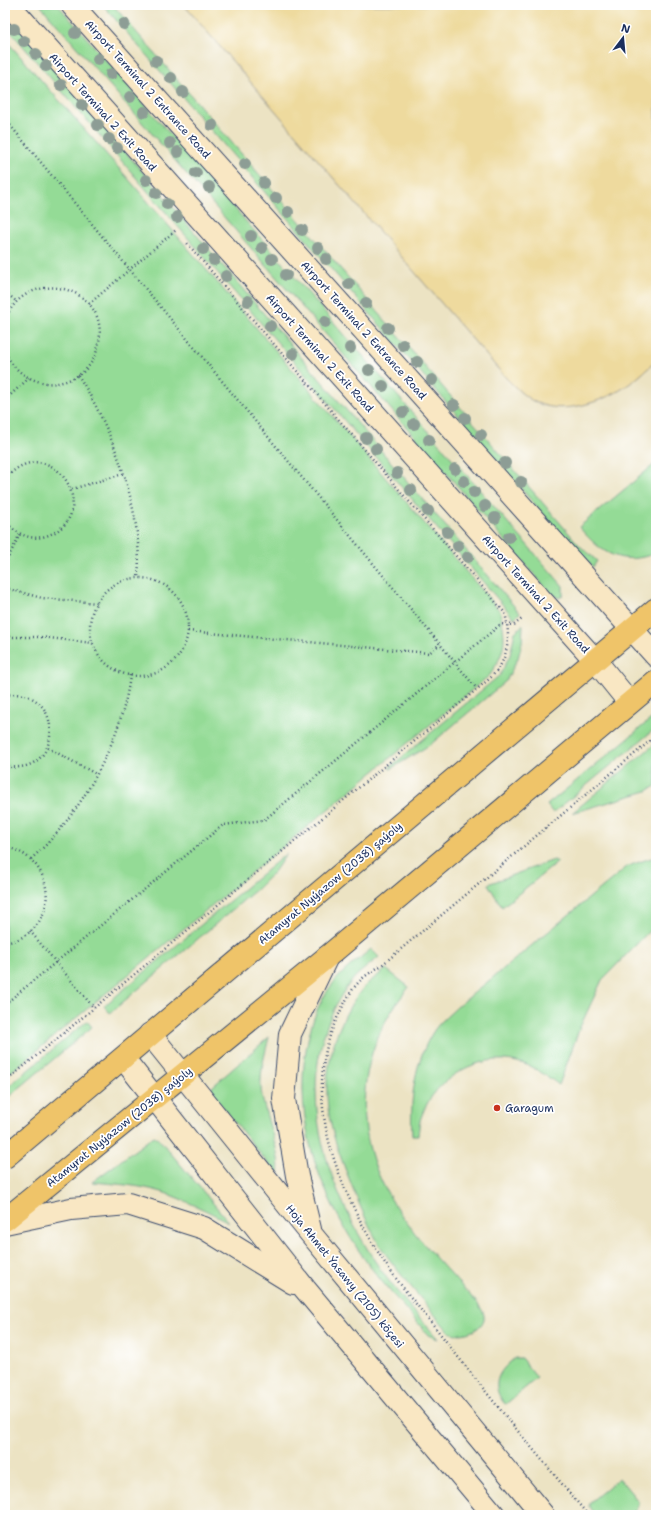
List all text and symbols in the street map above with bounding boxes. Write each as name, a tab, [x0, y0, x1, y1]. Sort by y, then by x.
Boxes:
street label: Airport Terminal 2 Entrance Road	[81, 17, 214, 162]
north arrow	[603, 18, 643, 58]
text: N	[619, 20, 632, 37]
street label: Airport Terminal 2 Exit Road	[45, 50, 160, 175]
street label: Airport Terminal 2 Entrance Road	[297, 258, 430, 403]
street label: Airport Terminal 2 Exit Road	[262, 291, 377, 416]
street label: Airport Terminal 2 Exit Road	[478, 532, 593, 657]
street label: Atamyrat Nyýazow (2038) şaýoly	[255, 819, 405, 948]
street label: Atamyrat Nyýazow (2038) şaýoly	[43, 1064, 195, 1191]
place label: Garagum	[505, 1101, 554, 1116]
marker: Garagum	[492, 1103, 502, 1113]
street label: Hoja Ahmet Ýasawy (2105) köçesi	[282, 1201, 408, 1351]

